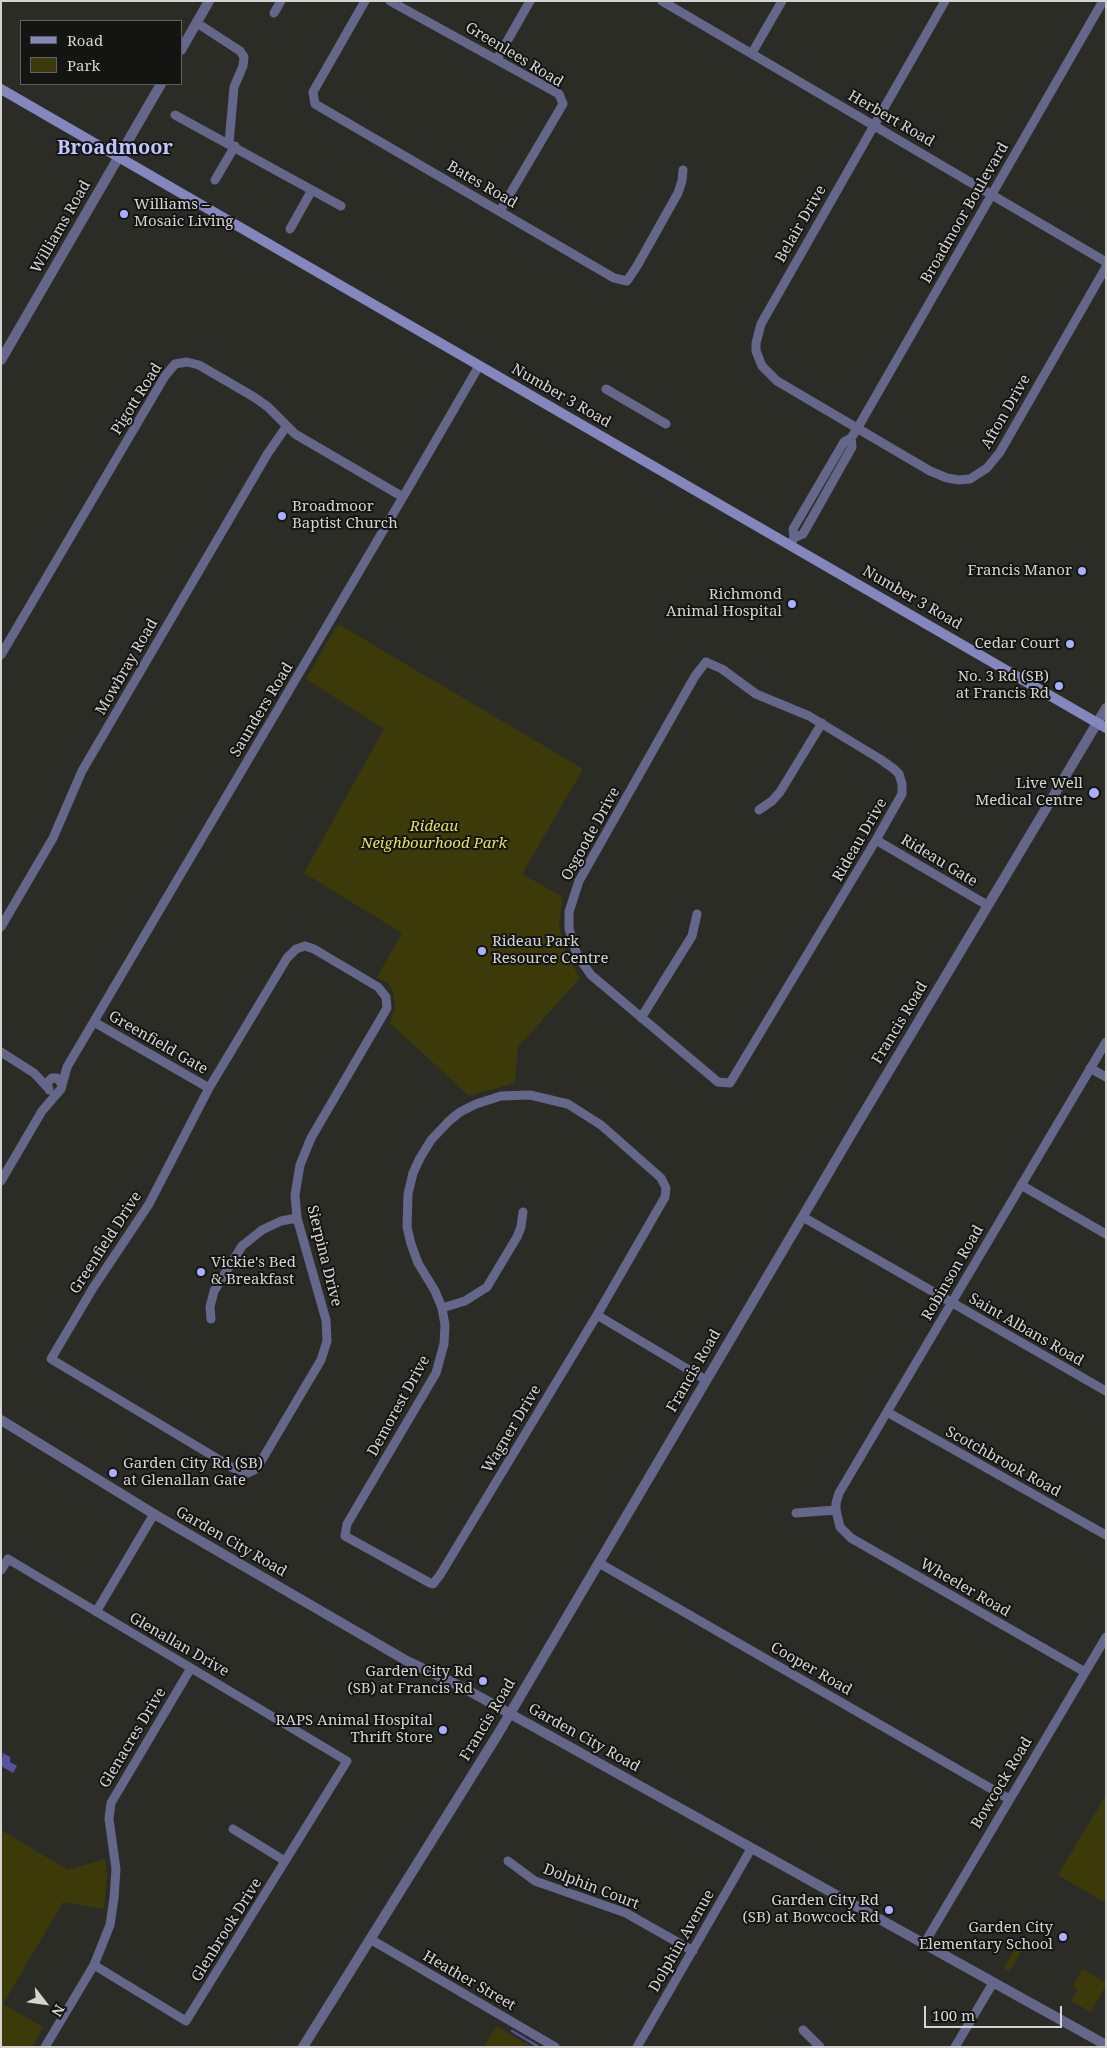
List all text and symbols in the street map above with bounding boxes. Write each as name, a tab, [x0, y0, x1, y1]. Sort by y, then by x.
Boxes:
street label: Greenlees Road	[462, 19, 566, 91]
legend	[20, 20, 182, 85]
text: Road	[67, 30, 103, 50]
text: Park	[67, 55, 100, 75]
street label: Herbert Road	[845, 87, 937, 151]
district label: Broadmoor	[57, 136, 173, 160]
street label: Broadmoor Boulevard	[917, 139, 1013, 287]
street label: Bates Road	[444, 158, 520, 212]
street label: Williams Road	[27, 177, 95, 277]
street label: Belair Drive	[772, 182, 830, 266]
place label: Williams – Mosaic Living	[134, 196, 233, 231]
marker: Williams – Mosaic Living	[118, 208, 130, 220]
street label: Pigott Road	[108, 360, 166, 438]
street label: Number 3 Road	[508, 360, 614, 432]
street label: Afton Drive	[977, 372, 1035, 452]
place label: Broadmoor Baptist Church	[292, 498, 398, 533]
marker: Broadmoor Baptist Church	[276, 510, 288, 522]
street label: Number 3 Road	[859, 562, 965, 634]
place label: Francis Manor	[968, 562, 1072, 580]
marker: Francis Manor	[1076, 565, 1088, 577]
place label: Richmond Animal Hospital	[666, 586, 782, 621]
marker: Richmond Animal Hospital	[786, 598, 798, 610]
street label: Mowbray Road	[92, 616, 162, 718]
place label: Cedar Court	[974, 635, 1060, 653]
marker: Cedar Court	[1064, 638, 1076, 650]
street label: Saunders Road	[227, 660, 297, 760]
place label: No. 3 Rd (SB) at Francis Rd	[956, 668, 1049, 703]
marker: No. 3 Rd (SB) at Francis Rd	[1053, 680, 1065, 692]
place label: Live Well Medical Centre	[975, 775, 1083, 810]
street label: Osgoode Drive	[558, 784, 624, 884]
marker: Live Well Medical Centre	[1087, 786, 1101, 800]
street label: Rideau Drive	[829, 795, 891, 885]
park label: Rideau Neighbourhood Park	[361, 818, 507, 853]
street label: Rideau Gate	[897, 831, 981, 891]
place label: Rideau Park Resource Centre	[492, 933, 608, 968]
marker: Rideau Park Resource Centre	[476, 945, 488, 957]
street label: Francis Road	[868, 979, 932, 1067]
street label: Greenfield Gate	[105, 1007, 211, 1079]
street label: Greenfield Drive	[66, 1188, 146, 1298]
street label: Sierpina Drive	[303, 1204, 345, 1308]
street label: Robinson Road	[918, 1222, 988, 1324]
place label: Vickie's Bed & Breakfast	[211, 1254, 296, 1289]
marker: Vickie's Bed & Breakfast	[195, 1266, 207, 1278]
street label: Saint Albans Road	[965, 1290, 1087, 1370]
street label: Francis Road	[663, 1326, 725, 1416]
street label: Demorest Drive	[364, 1353, 434, 1459]
street label: Wagner Drive	[479, 1382, 545, 1476]
street label: Scotchbrook Road	[942, 1423, 1064, 1501]
place label: Garden City Rd (SB) at Glenallan Gate	[123, 1455, 263, 1490]
marker: Garden City Rd (SB) at Glenallan Gate	[107, 1467, 119, 1479]
street label: Garden City Road	[172, 1503, 290, 1581]
street label: Wheeler Road	[917, 1555, 1013, 1621]
street label: Glenallan Drive	[126, 1609, 232, 1681]
street label: Cooper Road	[767, 1638, 855, 1700]
place label: Garden City Rd (SB) at Francis Rd	[347, 1663, 473, 1698]
marker: Garden City Rd (SB) at Francis Rd	[477, 1675, 489, 1687]
street label: Francis Road	[456, 1676, 520, 1764]
street label: Glenacres Drive	[96, 1684, 170, 1792]
street label: Garden City Road	[525, 1700, 643, 1776]
place label: RAPS Animal Hospital Thrift Store	[276, 1712, 433, 1747]
marker: RAPS Animal Hospital Thrift Store	[437, 1724, 449, 1736]
street label: Bowcock Road	[968, 1734, 1036, 1832]
street label: Dolphin Court	[541, 1860, 641, 1914]
street label: Glenbrook Drive	[188, 1875, 266, 1985]
street label: Dolphin Avenue	[645, 1887, 719, 1995]
place label: Garden City Rd (SB) at Bowcock Rd	[743, 1892, 879, 1927]
marker: Garden City Rd (SB) at Bowcock Rd	[883, 1904, 895, 1916]
place label: Garden City Elementary School	[919, 1919, 1053, 1954]
marker: Garden City Elementary School	[1057, 1931, 1069, 1943]
street label: Heather Street	[419, 1947, 519, 2015]
north arrow	[20, 1978, 70, 2028]
scale bar	[927, 1996, 1064, 2028]
text: N	[47, 2001, 69, 2020]
text: 100 m	[932, 2005, 975, 2025]

